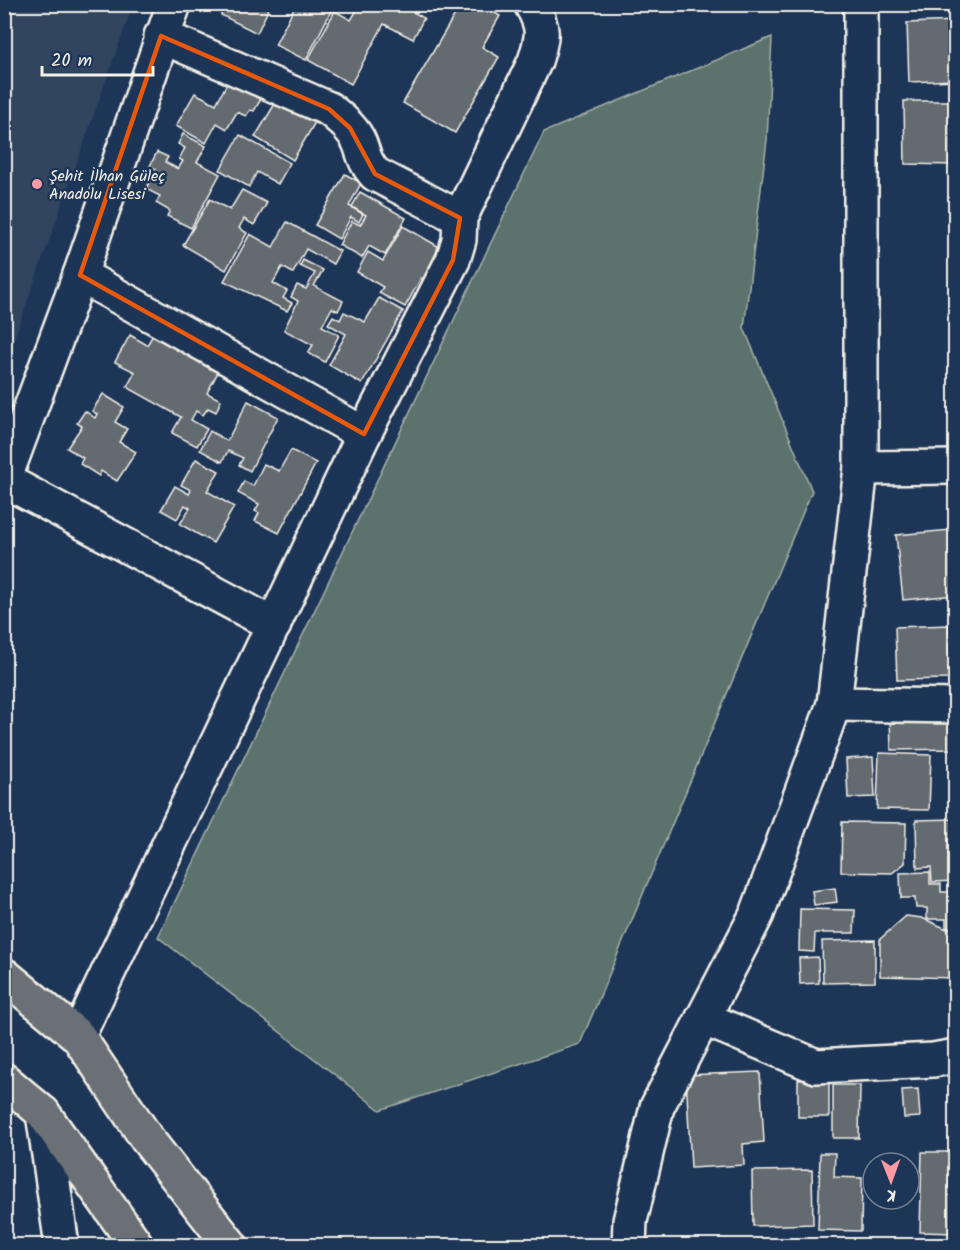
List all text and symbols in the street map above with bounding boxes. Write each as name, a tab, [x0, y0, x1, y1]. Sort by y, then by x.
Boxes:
scale bar	[42, 39, 153, 77]
text: 20 m	[51, 47, 92, 76]
place label: Şehit İlhan Güleç Anadolu Lisesi	[49, 164, 165, 207]
marker: Şehit İlhan Güleç Anadolu Lisesi	[30, 177, 44, 191]
north arrow	[861, 1151, 921, 1211]
text: K	[886, 1182, 896, 1207]

